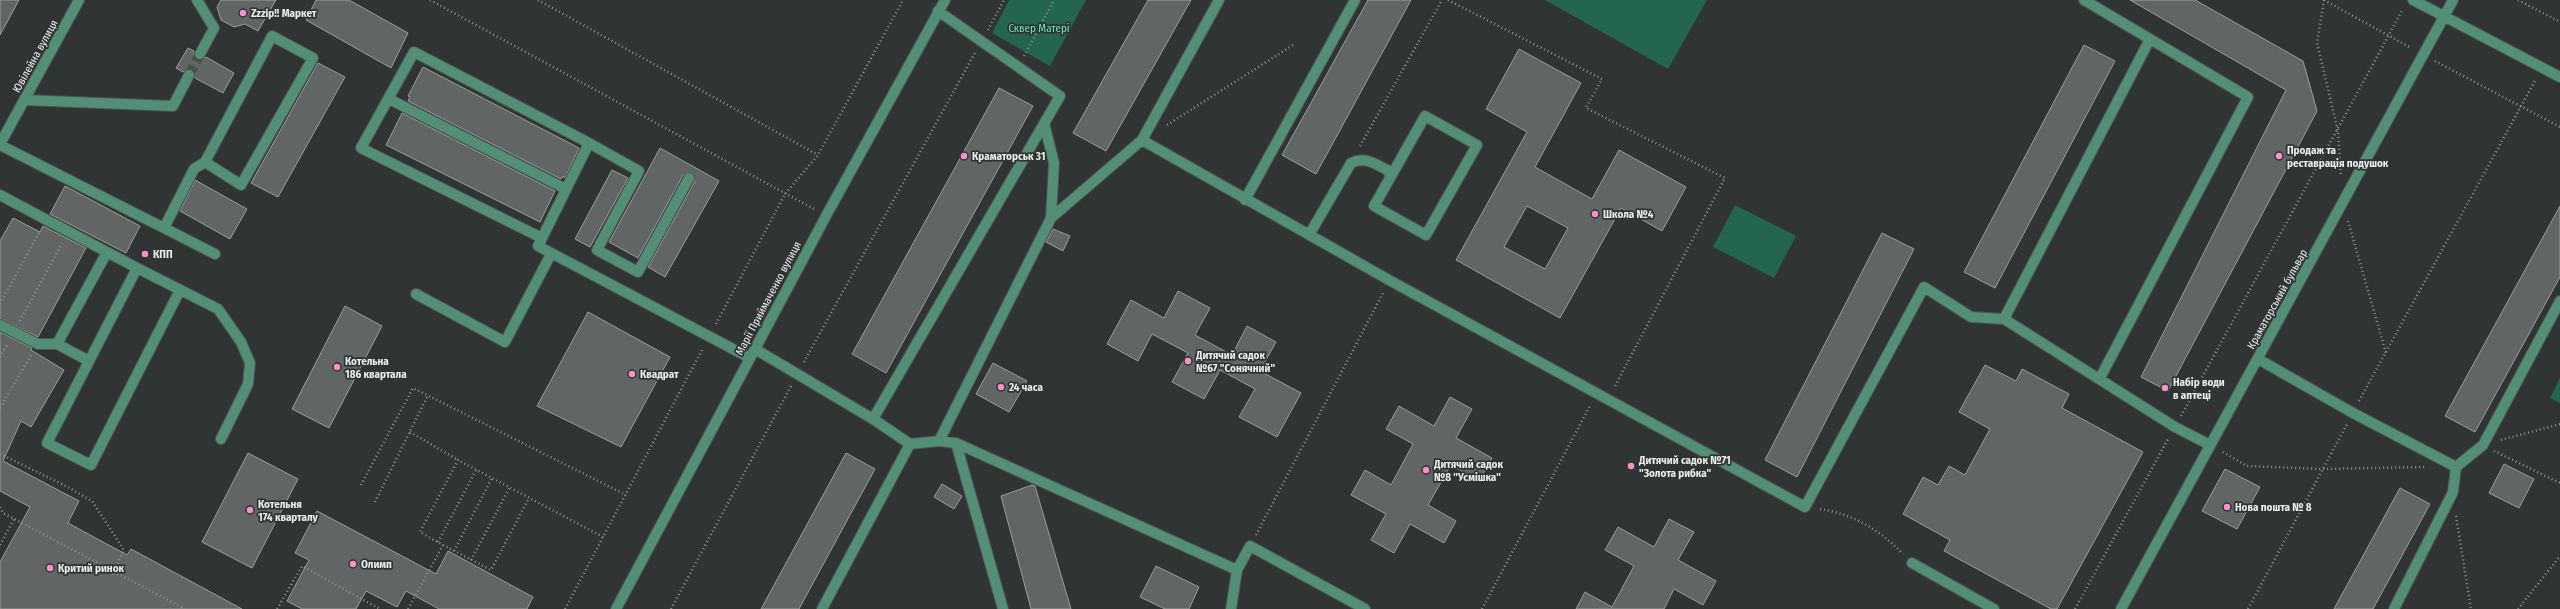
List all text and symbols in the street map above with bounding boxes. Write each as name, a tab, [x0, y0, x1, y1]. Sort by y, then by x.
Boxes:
place label: Zzzip!! Маркет	[251, 7, 317, 20]
marker: Zzzip!! Маркет	[238, 8, 248, 18]
street label: Ювілейна вулиця	[10, 18, 61, 95]
park label: Сквер Матері	[1008, 22, 1070, 35]
place label: Продаж та реставрація подушок	[2287, 144, 2389, 170]
place label: Краматорськ 31	[972, 150, 1045, 163]
marker: Краматорськ 31	[959, 151, 969, 161]
marker: Продаж та реставрація подушок	[2274, 151, 2284, 161]
place label: Школа №4	[1603, 208, 1654, 221]
marker: Школа №4	[1590, 209, 1600, 219]
street label: Марії Приймаченко вулиця	[733, 239, 804, 357]
street label: Краматорський бульвар	[2245, 247, 2310, 351]
place label: КПП	[153, 248, 173, 261]
marker: КПП	[140, 249, 150, 259]
place label: Дитячий садок №67 "Сонячний"	[1195, 349, 1275, 375]
place label: Котельна 186 квартала	[345, 355, 407, 381]
marker: Дитячий садок №67 "Сонячний"	[1183, 356, 1193, 366]
marker: Котельна 186 квартала	[332, 362, 342, 372]
place label: Квадрат	[640, 368, 679, 381]
marker: Квадрат	[627, 369, 637, 379]
place label: Набір води в аптеці	[2173, 376, 2225, 402]
place label: 24 часа	[1008, 381, 1043, 394]
marker: 24 часа	[996, 382, 1006, 392]
marker: Набір води в аптеці	[2160, 383, 2170, 393]
place label: Дитячий садок №71 "Золота рибка"	[1638, 454, 1731, 480]
place label: Дитячий садок №8 "Усмішка"	[1433, 458, 1503, 484]
marker: Дитячий садок №71 "Золота рибка"	[1626, 461, 1636, 471]
marker: Дитячий садок №8 "Усмішка"	[1421, 465, 1431, 475]
place label: Котельня 174 кварталу	[258, 498, 319, 524]
place label: Нова пошта № 8	[2235, 501, 2312, 514]
marker: Нова пошта № 8	[2222, 502, 2232, 512]
marker: Котельня 174 кварталу	[245, 505, 255, 515]
place label: Олимп	[361, 558, 392, 571]
marker: Олимп	[348, 559, 358, 569]
place label: Критий ринок	[58, 562, 125, 575]
marker: Критий ринок	[45, 563, 55, 573]

